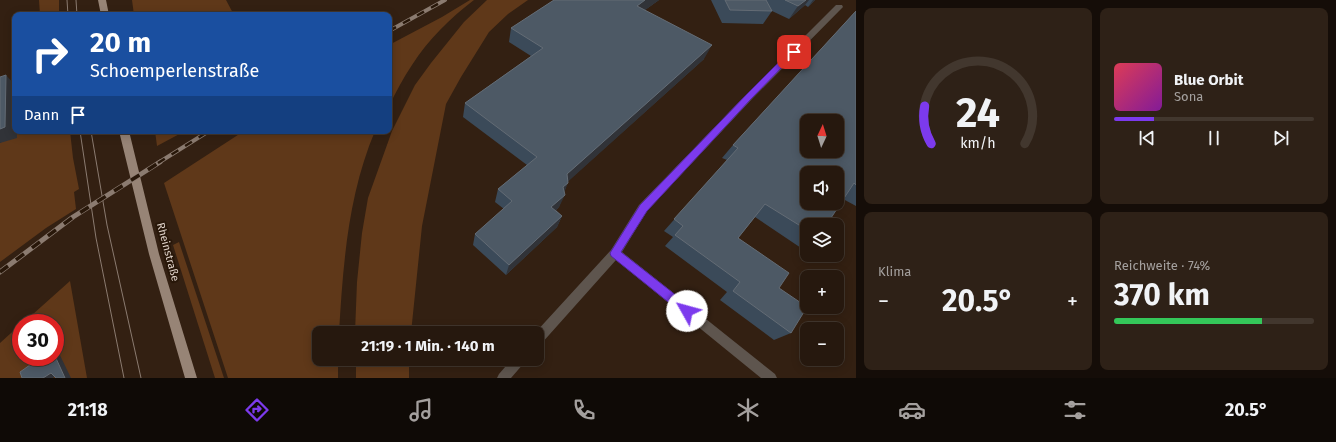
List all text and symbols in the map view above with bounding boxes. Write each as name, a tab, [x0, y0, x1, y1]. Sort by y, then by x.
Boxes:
text: 20 m	[90, 26, 151, 59]
icon: right	[24, 28, 76, 80]
pin	[777, 35, 811, 69]
icon: arrive	[783, 41, 805, 63]
text: Schoemperlenstraße	[90, 60, 259, 82]
text: Blue Orbit	[1174, 71, 1243, 89]
text: 24	[956, 88, 1000, 138]
text: Sona	[1174, 89, 1203, 104]
icon: arrive	[67, 104, 89, 126]
text: Dann	[24, 106, 59, 124]
north arrow	[800, 114, 844, 158]
map controls	[800, 114, 844, 366]
icon: previous	[1136, 127, 1158, 149]
icon: pause	[1203, 127, 1225, 149]
icon: next	[1270, 127, 1292, 149]
text: km/h	[960, 135, 996, 152]
button: sound	[800, 166, 844, 210]
button: layers	[800, 218, 844, 262]
street label: Rheinstraße	[154, 221, 182, 283]
text: Reichweite · 74%	[1114, 258, 1210, 273]
text: Klima	[878, 264, 911, 279]
button: +	[800, 270, 844, 314]
text: 370 km	[1114, 277, 1210, 313]
text: 20.5°	[942, 283, 1014, 319]
text: −	[878, 288, 889, 315]
text: +	[1067, 288, 1078, 315]
position arrow	[666, 290, 708, 332]
speed limit sign: 30	[12, 314, 64, 366]
button: −	[800, 322, 844, 366]
text: 21:19 · 1 Min. · 140 m	[361, 337, 495, 355]
icon: directions	[243, 396, 271, 424]
icon: music	[407, 396, 435, 424]
icon: phone	[570, 396, 598, 424]
icon: climate	[734, 396, 762, 424]
icon: car	[898, 396, 926, 424]
icon: filters	[1061, 396, 1089, 424]
text: 21:18	[68, 399, 108, 421]
text: 20.5°	[1225, 399, 1268, 421]

